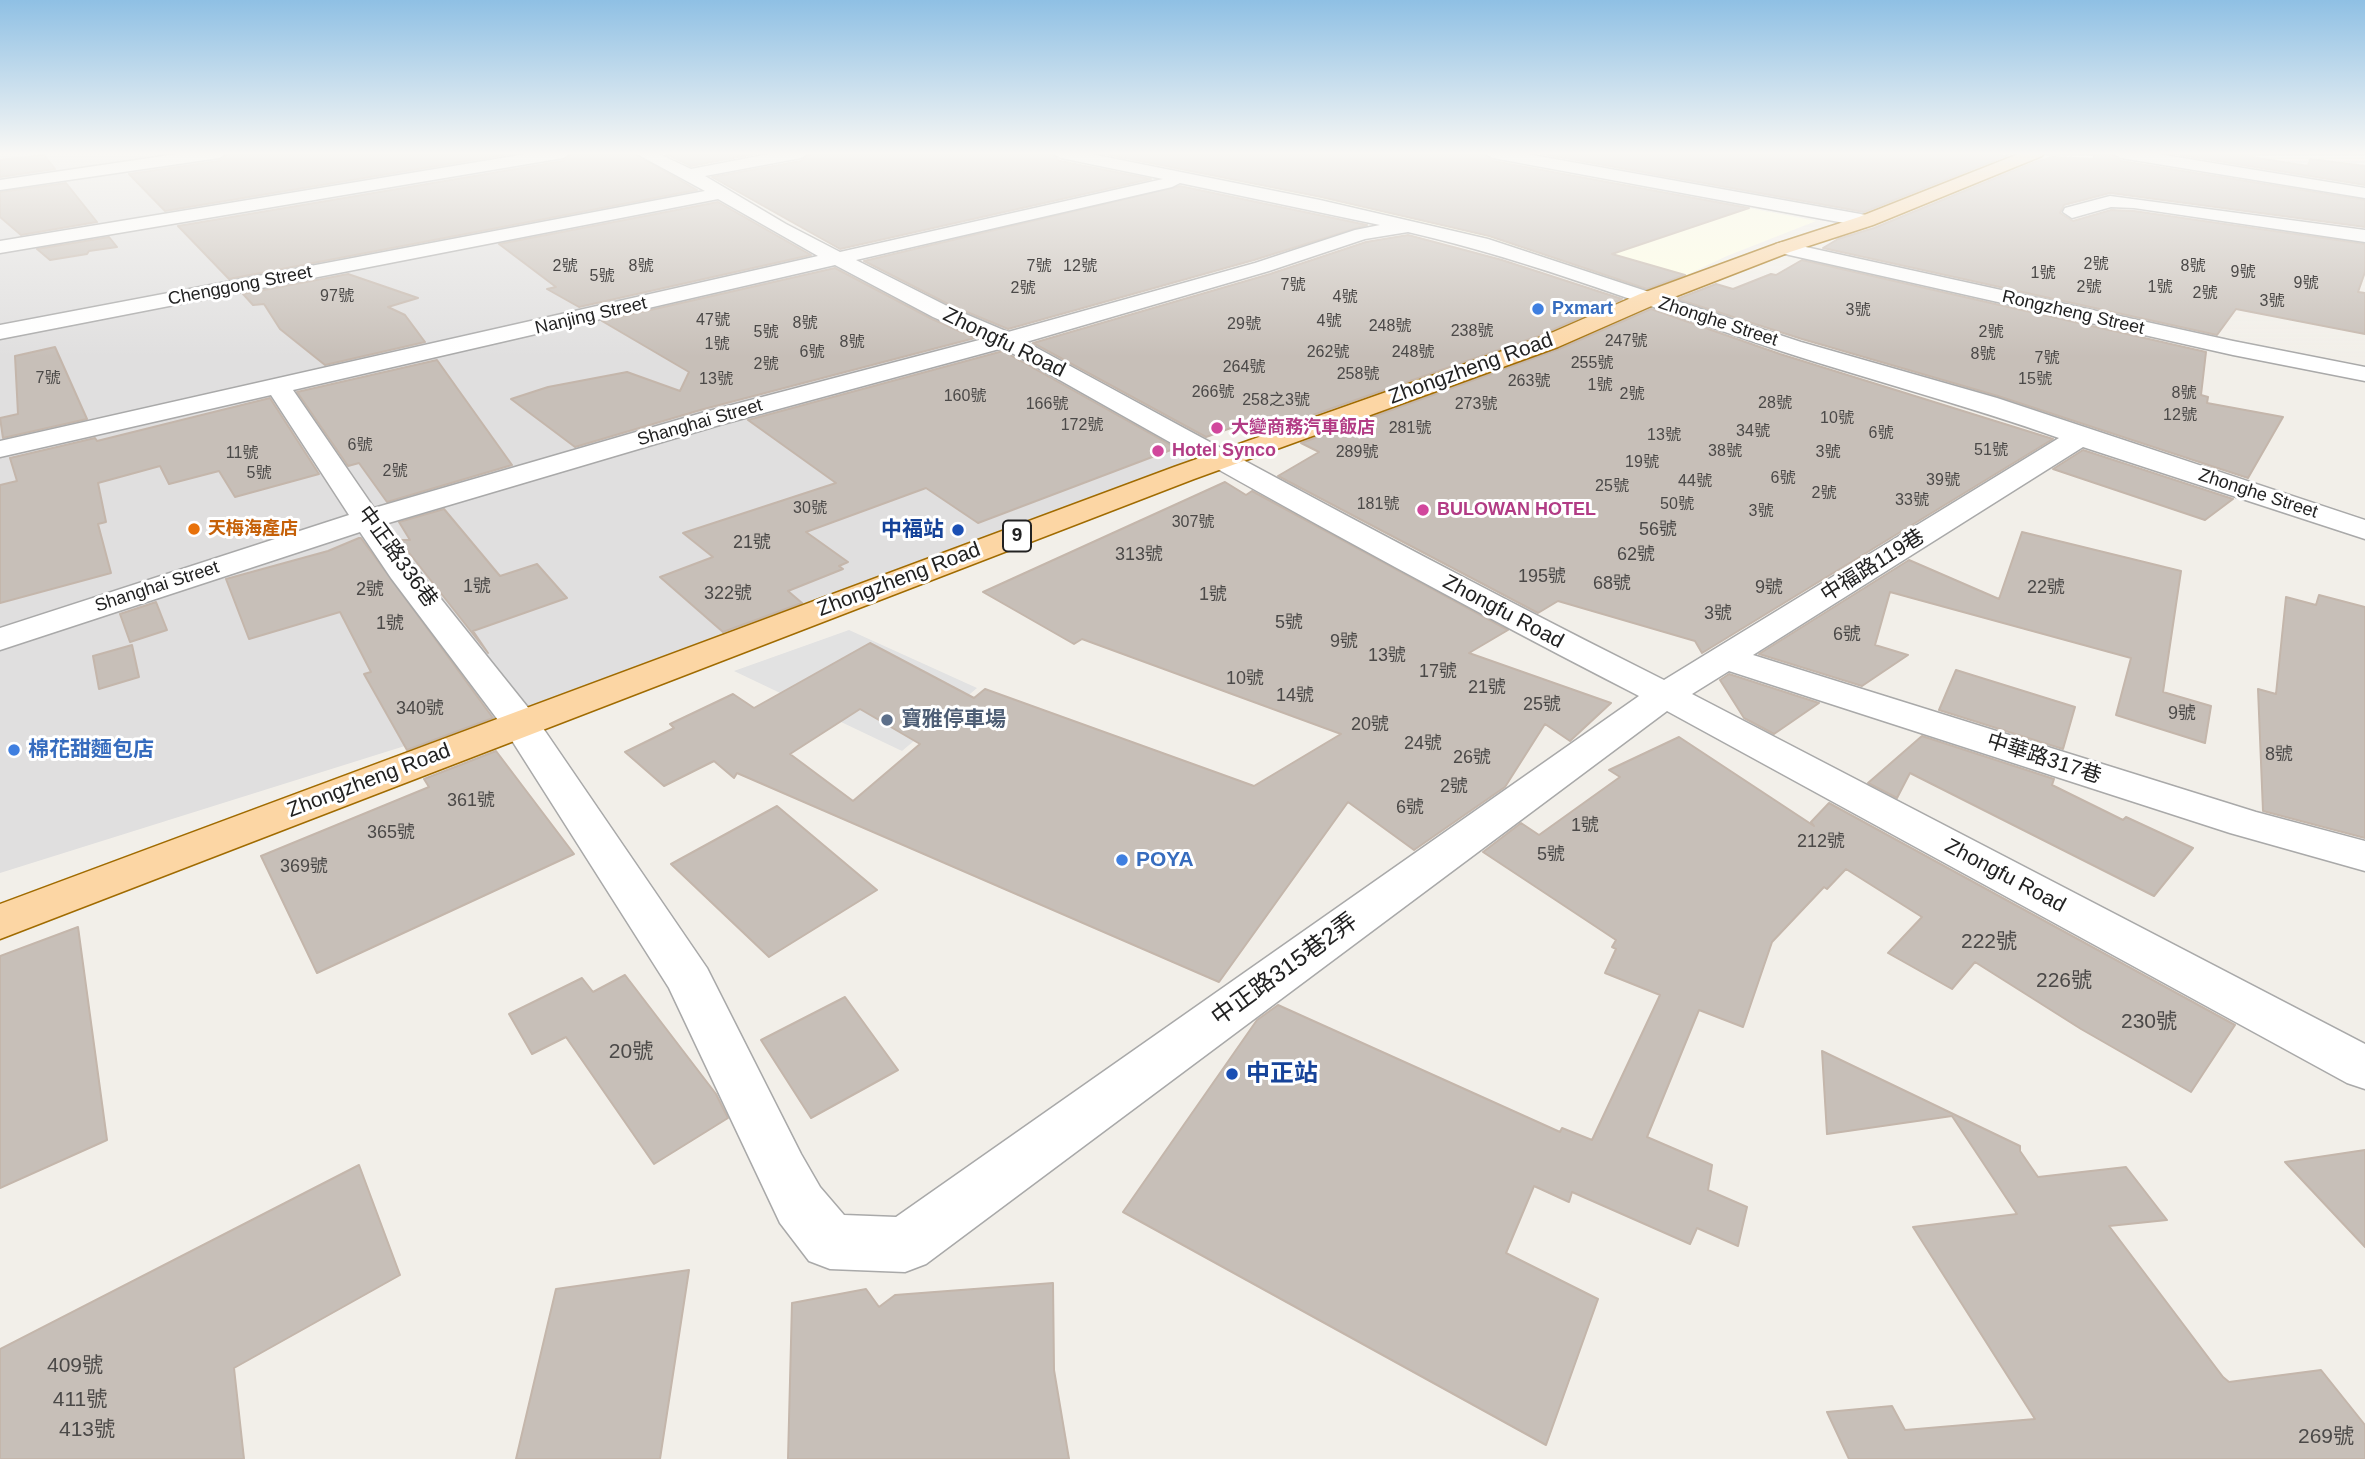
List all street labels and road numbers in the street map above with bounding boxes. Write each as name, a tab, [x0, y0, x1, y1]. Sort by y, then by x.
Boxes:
street label: Chenggong Street	[166, 261, 314, 311]
street label: Rongzheng Street	[2000, 286, 2146, 340]
street label: Nanjing Street	[533, 293, 649, 339]
street label: Zhonghe Street	[1656, 293, 1780, 351]
street label: Zhongfu Road	[939, 303, 1069, 383]
street label: Zhongzheng Road	[1386, 328, 1556, 410]
street label: Shanghai Street	[635, 395, 765, 451]
street label: Zhonghe Street	[2196, 465, 2320, 523]
street label: 中正路336巷	[352, 501, 442, 613]
road number: 9	[1003, 520, 1031, 552]
street label: 中福路119巷	[1817, 524, 1929, 608]
street label: Zhongzheng Road	[814, 537, 984, 623]
street label: Shanghai Street	[92, 557, 222, 617]
street label: Zhongfu Road	[1438, 570, 1568, 654]
street label: 中華路317巷	[1984, 729, 2104, 789]
street label: Zhongzheng Road	[284, 738, 454, 824]
street label: Zhongfu Road	[1940, 834, 2070, 918]
street label: 中正路315巷2弄	[1206, 907, 1364, 1033]

